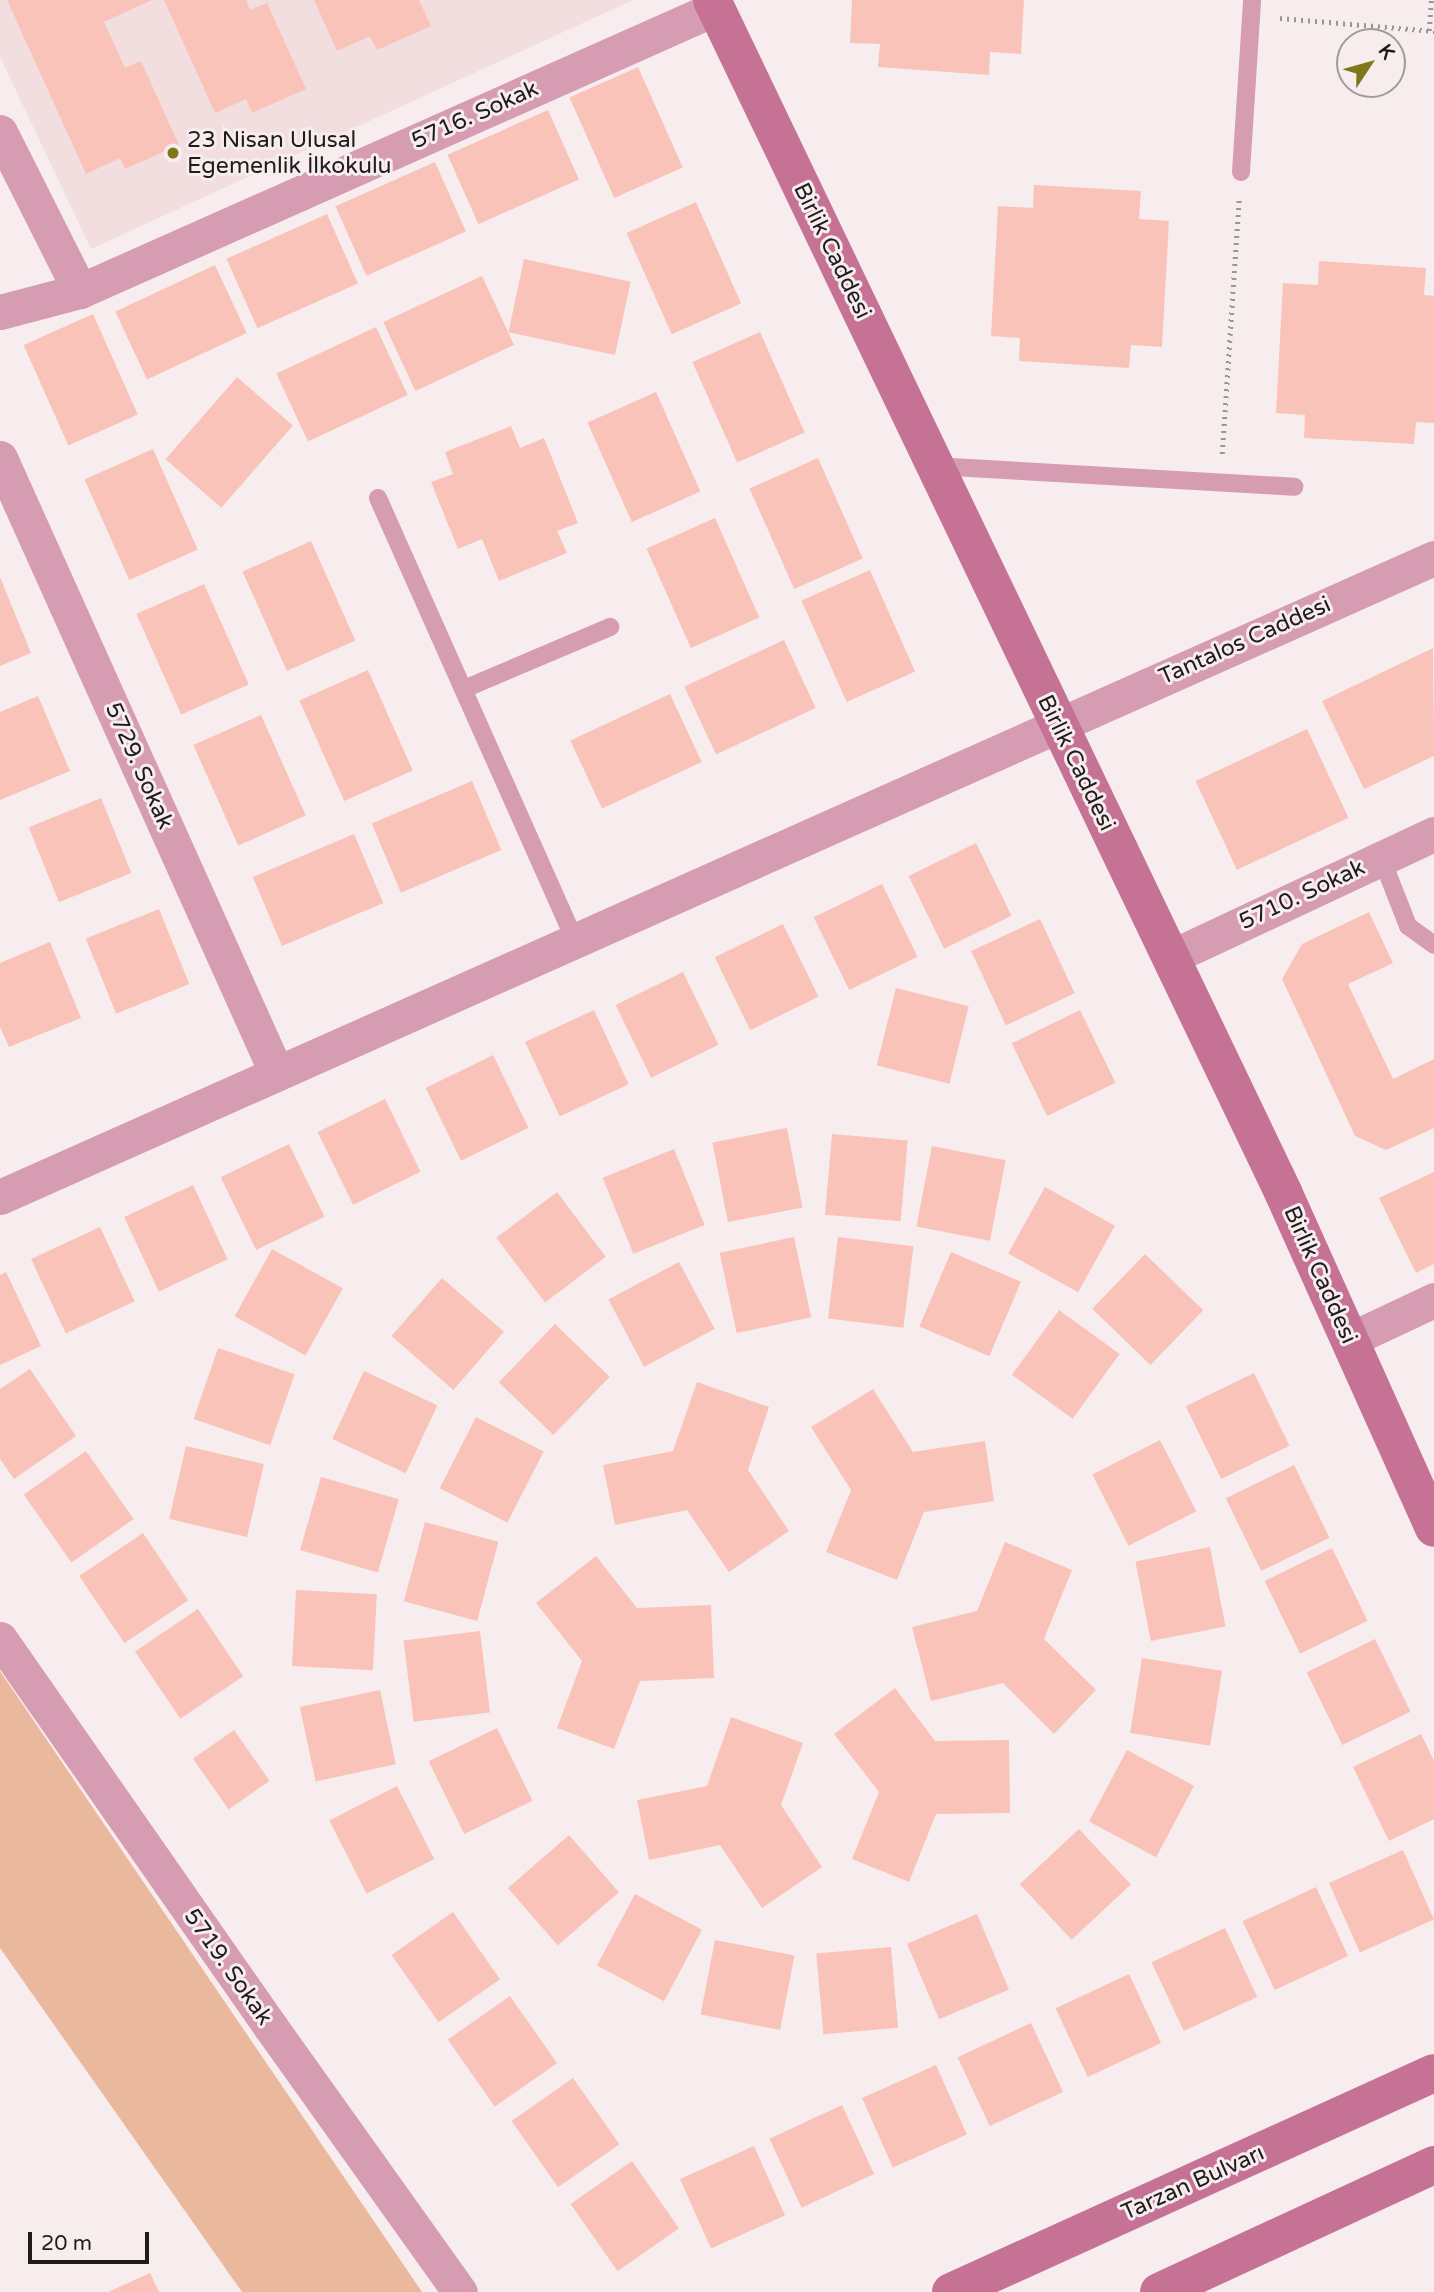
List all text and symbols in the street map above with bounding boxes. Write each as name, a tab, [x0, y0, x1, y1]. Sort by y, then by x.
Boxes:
north arrow	[1336, 28, 1406, 98]
text: K	[1374, 40, 1399, 63]
street label: 5716. Sokak	[407, 75, 543, 155]
place label: 23 Nisan Ulusal Egemenlik İlkokulu	[187, 126, 392, 180]
marker: 23 Nisan Ulusal Egemenlik İlkokulu	[165, 145, 181, 161]
street label: Birlik Caddesi	[787, 178, 877, 324]
street label: Tantalos Caddesi	[1155, 591, 1335, 691]
street label: Birlik Caddesi	[1031, 690, 1121, 836]
street label: 5729. Sokak	[99, 698, 179, 834]
street label: 5710. Sokak	[1235, 854, 1369, 936]
street label: Birlik Caddesi	[1277, 1202, 1363, 1348]
street label: 5719. Sokak	[178, 1904, 278, 2030]
street label: Tarzan Bulvarı	[1117, 2139, 1269, 2227]
scale bar	[32, 2218, 152, 2262]
text: 20 m	[41, 2231, 92, 2256]

